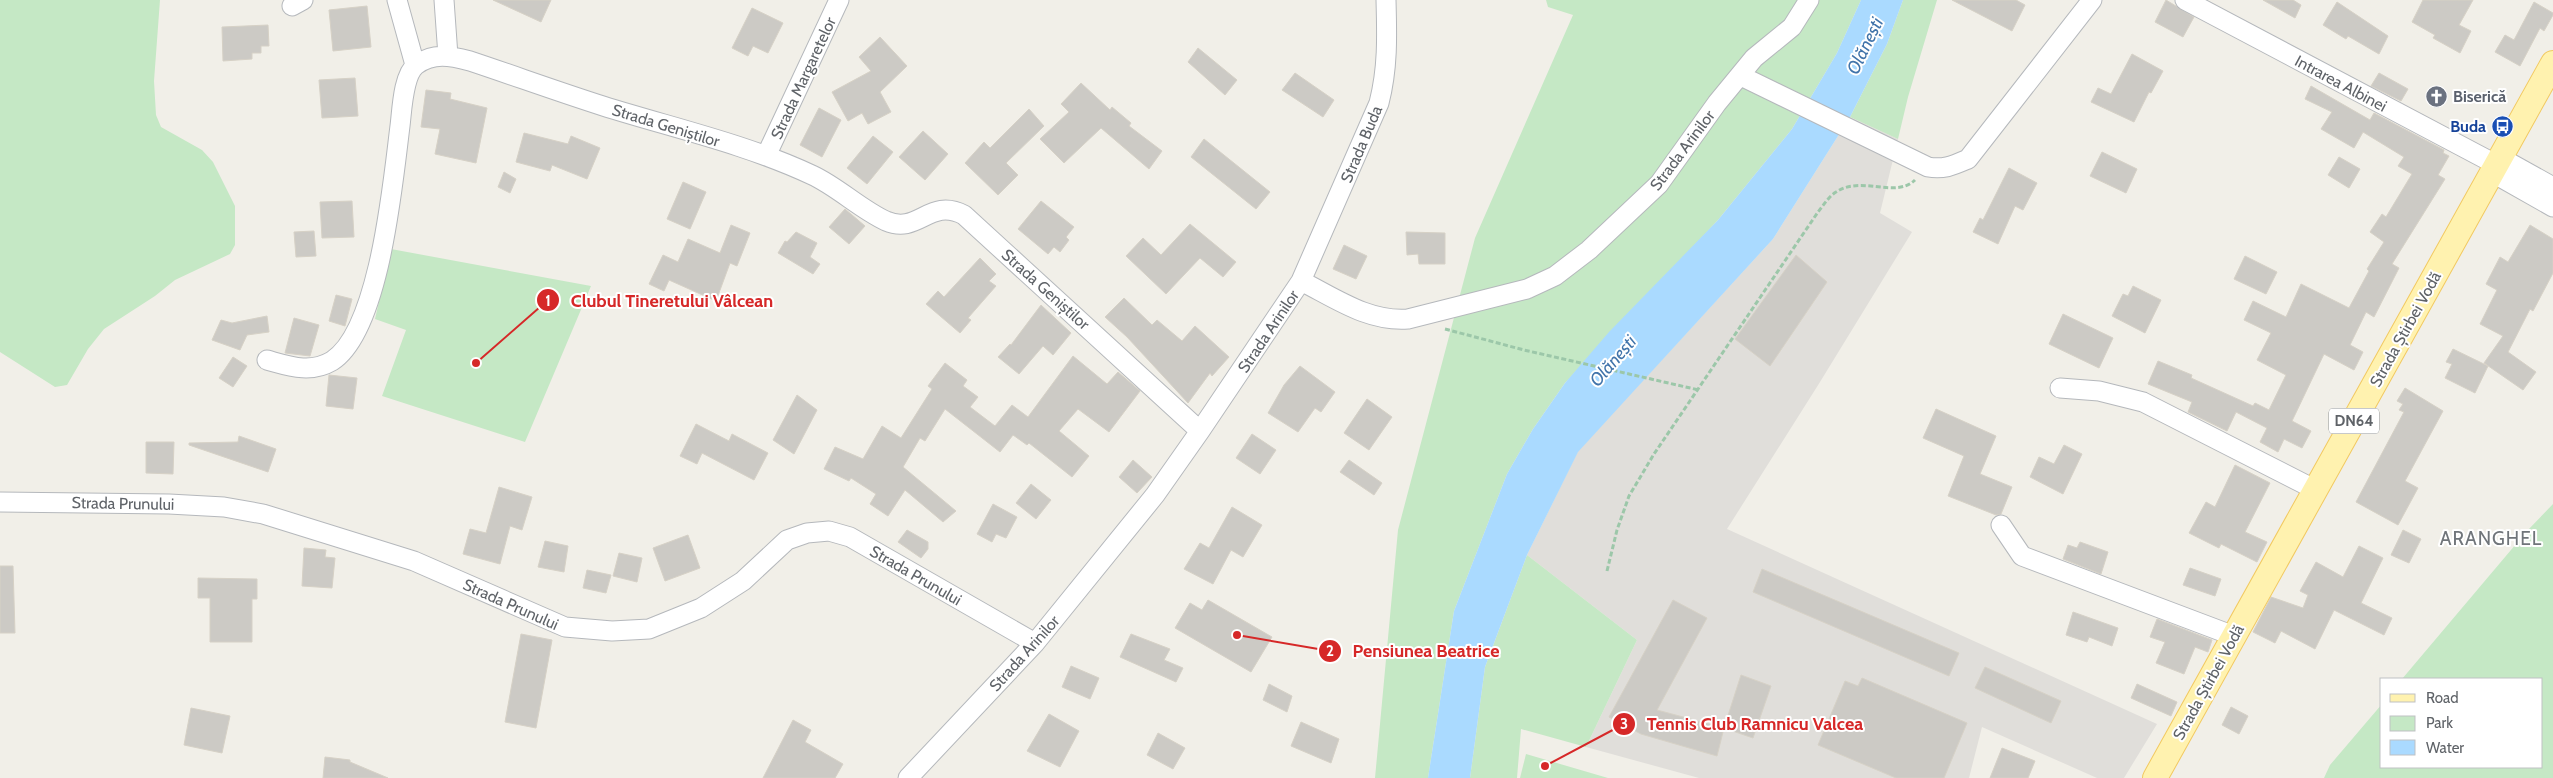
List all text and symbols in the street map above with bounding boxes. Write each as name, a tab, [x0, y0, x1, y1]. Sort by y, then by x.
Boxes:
street label: Strada Margaretelor	[767, 13, 840, 142]
water label: Olănești	[1842, 13, 1889, 78]
street label: Intrarea Albinei	[2292, 51, 2390, 116]
church icon: Biserică	[2425, 84, 2449, 108]
place label: Biserică	[2453, 87, 2506, 106]
street label: Strada Geniștilor	[609, 100, 723, 152]
street label: Strada Buda	[1337, 103, 1386, 186]
street label: Strada Arinilor	[1646, 106, 1719, 194]
bus stop icon: Buda	[2490, 114, 2514, 138]
place label: Buda	[2450, 117, 2486, 136]
street label: Strada Geniștilor	[997, 245, 1094, 335]
street label: Strada Știrbei Vodă	[2366, 268, 2446, 391]
callout: Clubul Tineretului Vâlcean	[535, 284, 783, 317]
street label: Strada Arinilor	[1234, 286, 1304, 376]
text: Clubul Tineretului Vâlcean	[571, 290, 773, 312]
text: 1	[545, 292, 551, 310]
water label: Olănești	[1585, 330, 1642, 391]
road number: DN64	[2329, 408, 2379, 434]
street label: Strada Prunului	[72, 493, 174, 514]
district label: ARANGHEL	[2440, 527, 2542, 550]
street label: Strada Prunului	[867, 542, 965, 609]
street label: Strada Prunului	[460, 575, 562, 634]
street label: Strada Arinilor	[985, 611, 1064, 695]
street label: Strada Știrbei Vodă	[2169, 621, 2249, 744]
callout: Pensiunea Beatrice	[1318, 634, 1510, 667]
text: Pensiunea Beatrice	[1352, 640, 1500, 662]
text: 2	[1326, 642, 1334, 660]
legend	[2380, 678, 2543, 768]
text: Road	[2426, 689, 2459, 707]
callout: Tennis Club Ramnicu Valcea	[1612, 708, 1873, 741]
text: Tennis Club Ramnicu Valcea	[1647, 713, 1863, 735]
text: Park	[2426, 714, 2453, 732]
text: 3	[1620, 715, 1628, 733]
text: Water	[2426, 739, 2464, 757]

